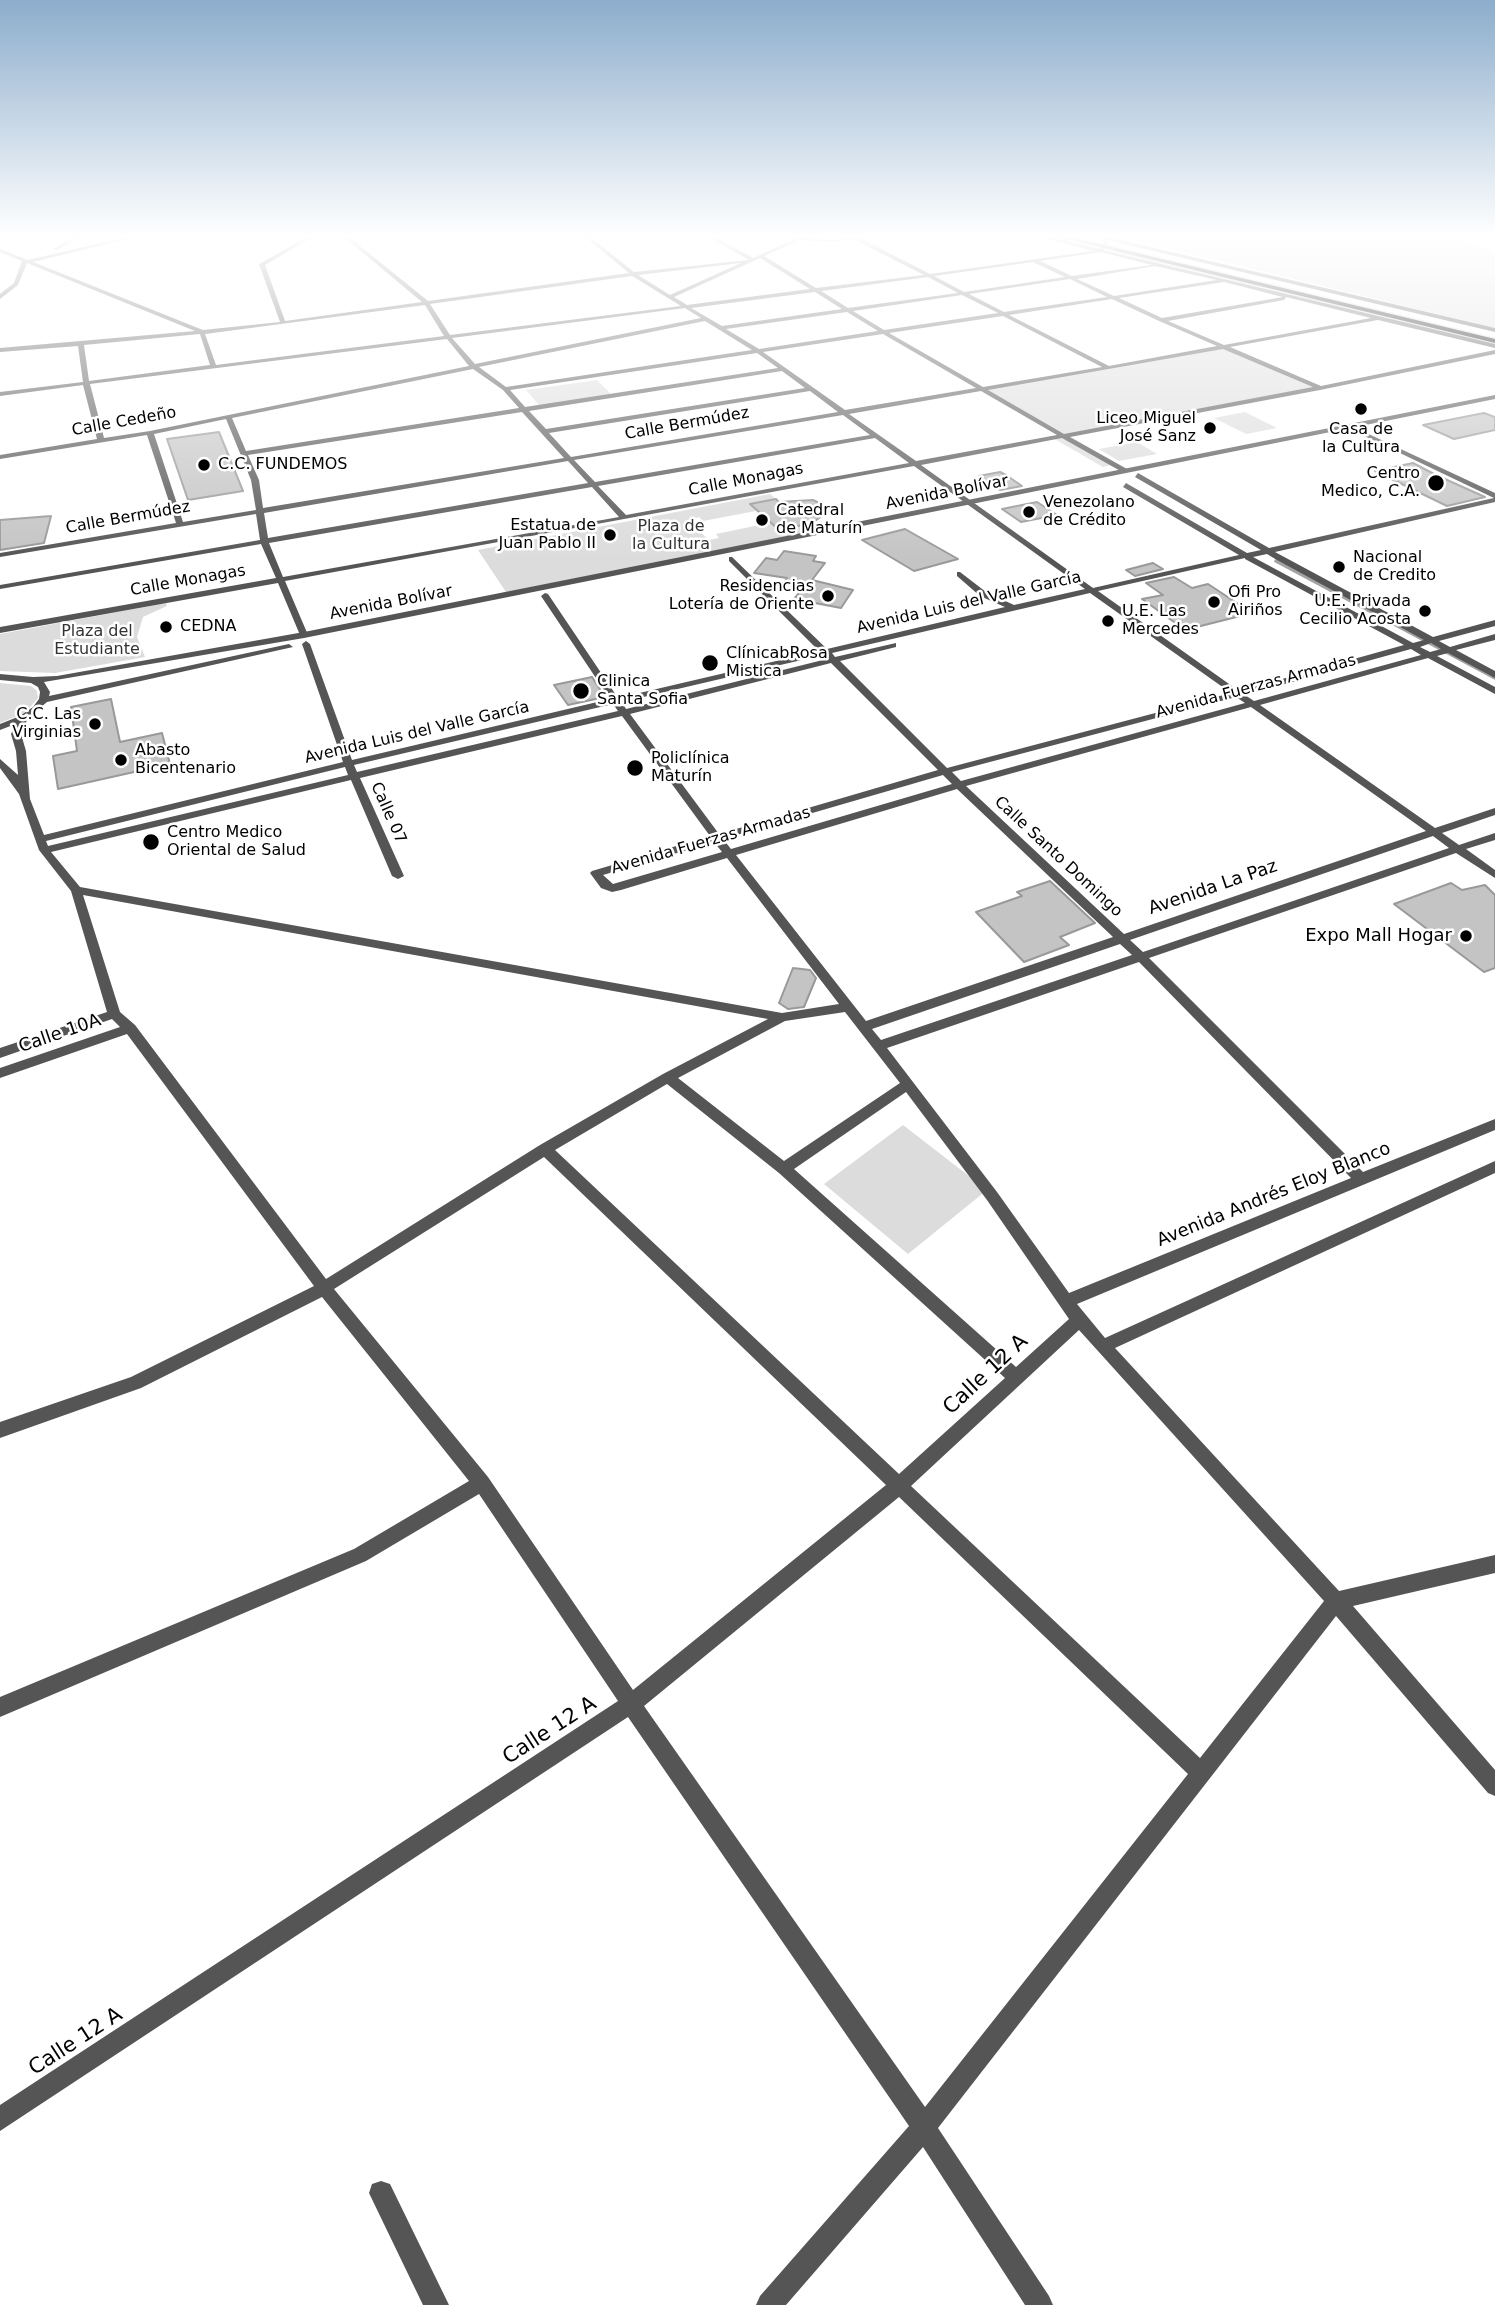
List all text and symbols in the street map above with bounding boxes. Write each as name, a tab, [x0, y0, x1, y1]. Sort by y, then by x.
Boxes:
marker: Casa de la Cultura	[1353, 401, 1369, 417]
street label: Calle Cedeño	[70, 403, 178, 441]
street label: Calle Bermúdez	[623, 404, 751, 444]
place label: Liceo Miguel José Sanz	[1096, 409, 1196, 447]
marker: Liceo Miguel José Sanz	[1202, 420, 1218, 436]
place label: Casa de la Cultura	[1322, 420, 1400, 458]
place label: C.C. FUNDEMOS	[218, 455, 347, 475]
marker: C.C. FUNDEMOS	[196, 457, 212, 473]
street label: Calle Monagas	[687, 459, 805, 501]
place label: Centro Medico, C.A.	[1321, 464, 1420, 502]
street label: Avenida Bolívar	[884, 472, 1010, 514]
marker: Centro Medico, C.A.	[1426, 473, 1446, 493]
place label: Venezolano de Crédito	[1043, 493, 1135, 531]
street label: Calle Bermúdez	[64, 498, 192, 538]
place label: Catedral de Maturín	[776, 501, 862, 539]
marker: Venezolano de Crédito	[1021, 504, 1037, 520]
marker: Catedral de Maturín	[754, 512, 770, 528]
place label: Estatua de Juan Pablo II	[498, 516, 596, 554]
park label: Plaza de la Cultura	[632, 517, 710, 555]
marker: Estatua de Juan Pablo II	[602, 527, 618, 543]
place label: Nacional de Credito	[1353, 548, 1436, 586]
marker: Nacional de Credito	[1331, 559, 1347, 575]
street label: Calle Monagas	[129, 561, 247, 601]
street label: Avenida Luis del Valle García	[855, 568, 1083, 638]
place label: Residencias Lotería de Oriente	[669, 577, 814, 615]
street label: Avenida Bolívar	[328, 582, 454, 624]
place label: Ofi Pro Airiños	[1228, 583, 1283, 621]
marker: Residencias Lotería de Oriente	[820, 588, 836, 604]
place label: U.E. Privada Cecilio Acosta	[1299, 592, 1411, 630]
marker: Ofi Pro Airiños	[1206, 594, 1222, 610]
place label: U.E. Las Mercedes	[1122, 602, 1199, 640]
marker: U.E. Privada Cecilio Acosta	[1417, 603, 1433, 619]
marker: U.E. Las Mercedes	[1100, 613, 1116, 629]
place label: CEDNA	[180, 617, 237, 637]
marker: CEDNA	[158, 619, 174, 635]
park label: Plaza del Estudiante	[54, 622, 140, 660]
place label: ClínicabRosa Mistica	[726, 644, 828, 682]
street label: Avenida Fuerzas Armadas	[1154, 651, 1358, 723]
marker: ClínicabRosa Mistica	[700, 653, 720, 673]
place label: Clinica Santa Sofia	[597, 672, 688, 710]
marker: Clinica Santa Sofia	[571, 681, 591, 701]
street label: Avenida Luis del Valle García	[303, 698, 531, 768]
place label: C.C. Las Virginias	[12, 705, 81, 743]
marker: C.C. Las Virginias	[87, 716, 103, 732]
place label: Abasto Bicentenario	[135, 741, 236, 779]
place label: Policlínica Maturín	[651, 749, 730, 787]
marker: Abasto Bicentenario	[113, 752, 129, 768]
marker: Policlínica Maturín	[625, 758, 645, 778]
street label: Calle 07	[366, 779, 410, 847]
street label: Calle Santo Domingo	[990, 793, 1126, 921]
street label: Avenida Fuerzas Armadas	[609, 803, 813, 879]
place label: Centro Medico Oriental de Salud	[167, 823, 306, 861]
marker: Centro Medico Oriental de Salud	[141, 832, 161, 852]
street label: Avenida La Paz	[1146, 856, 1280, 920]
place label: Expo Mall Hogar	[1305, 925, 1452, 947]
marker: Expo Mall Hogar	[1458, 928, 1474, 944]
street label: Calle 10A	[16, 1010, 104, 1058]
street label: Avenida Andrés Eloy Blanco	[1154, 1138, 1394, 1252]
street label: Calle 12 A	[938, 1329, 1034, 1421]
street label: Calle 12 A	[498, 1691, 602, 1771]
street label: Calle 12 A	[24, 2002, 128, 2082]

